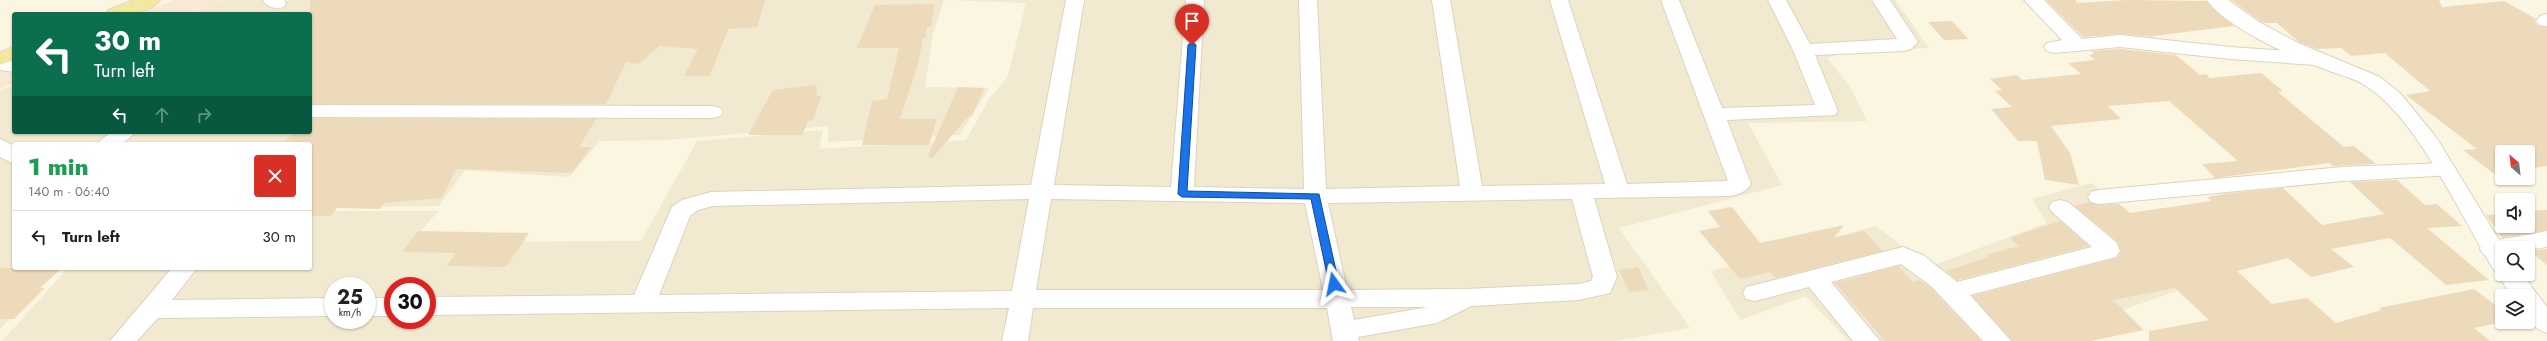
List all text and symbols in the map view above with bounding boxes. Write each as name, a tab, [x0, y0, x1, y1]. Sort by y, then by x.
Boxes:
pin	[1175, 4, 1209, 45]
icon: arrive	[1181, 10, 1203, 32]
text: 30 m	[94, 20, 161, 61]
icon: left	[28, 28, 80, 80]
text: Turn left	[94, 58, 154, 84]
icon: left	[109, 104, 131, 126]
icon: ahead	[151, 104, 173, 126]
icon: right	[193, 104, 215, 126]
north arrow	[2495, 145, 2535, 185]
map controls	[2495, 145, 2535, 329]
text: 1 min	[28, 149, 89, 184]
button: close	[254, 155, 296, 197]
text: 140 m · 06:40	[28, 182, 110, 201]
button: sound	[2495, 193, 2535, 233]
icon: left	[28, 226, 50, 248]
text: Turn left	[62, 226, 120, 248]
text: 30 m	[263, 226, 296, 248]
button: search	[2495, 241, 2535, 281]
position arrow	[1313, 263, 1355, 305]
speed limit sign: 30	[384, 277, 436, 329]
text: 25	[337, 283, 363, 312]
button: layers	[2495, 289, 2535, 329]
text: km/h	[339, 305, 361, 320]

